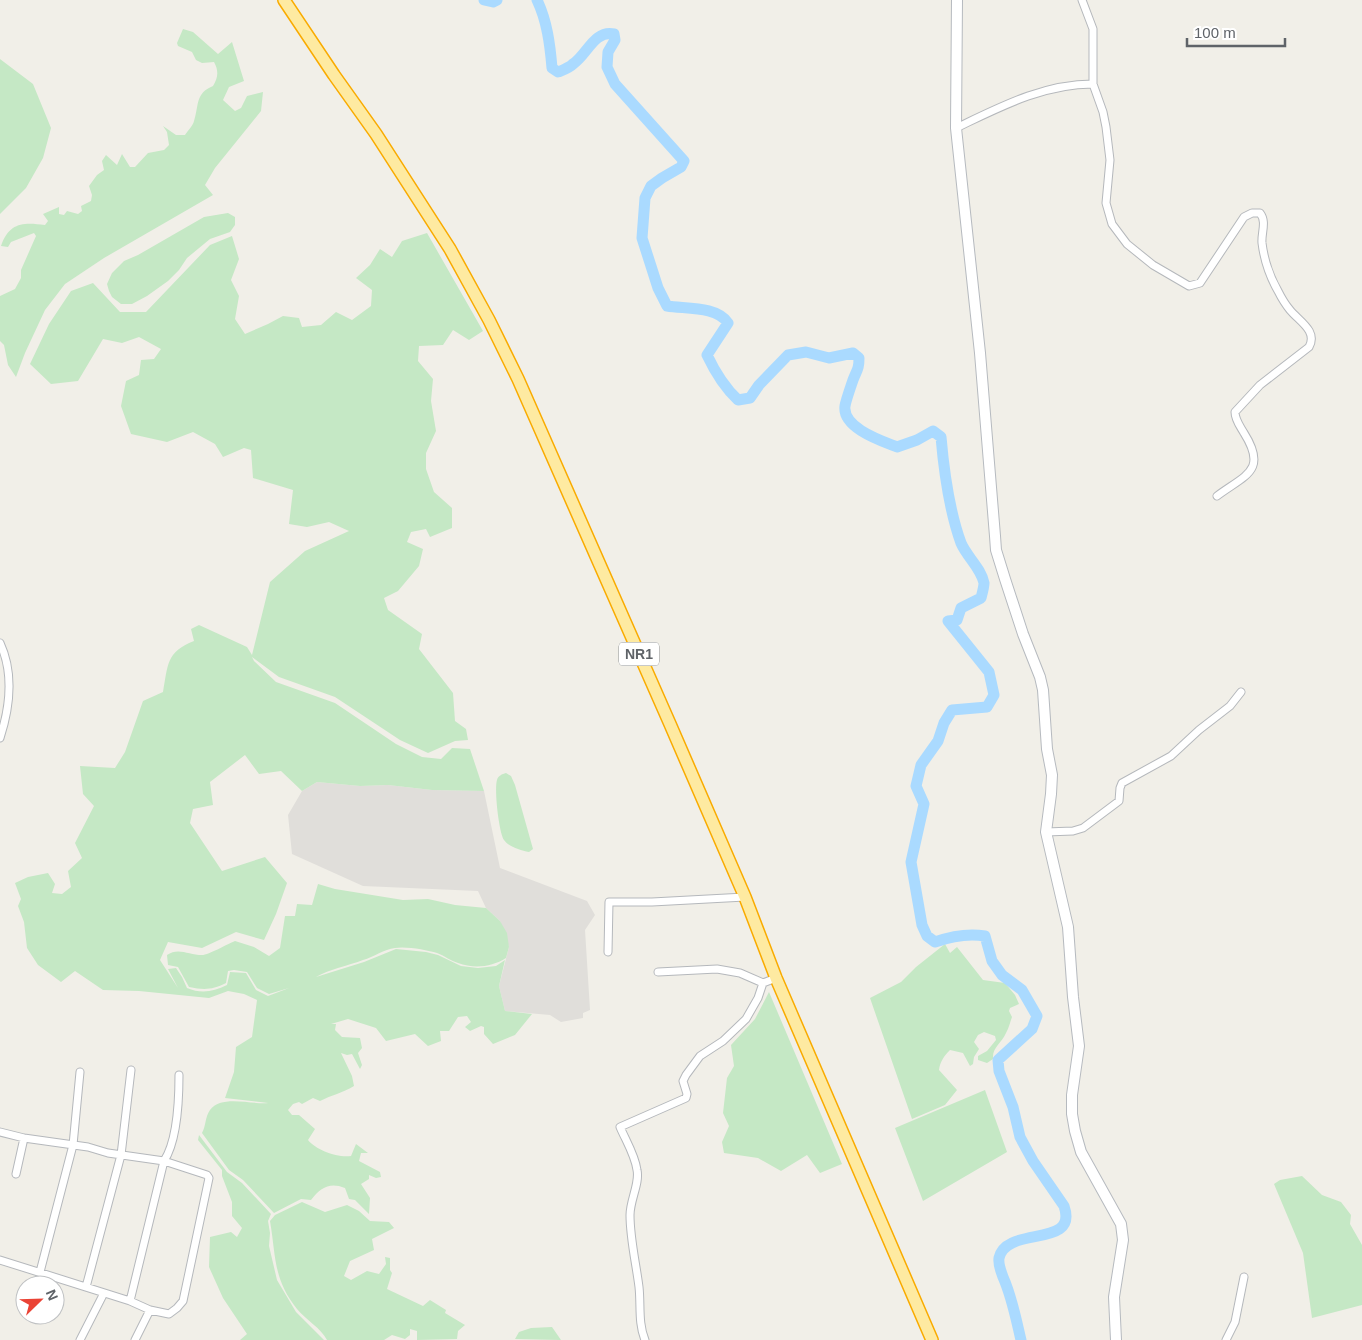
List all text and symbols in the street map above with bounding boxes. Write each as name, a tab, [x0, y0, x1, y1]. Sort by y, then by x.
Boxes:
scale bar	[1187, 15, 1284, 47]
text: 100 m	[1194, 24, 1236, 41]
road number: NR1	[619, 642, 659, 666]
north arrow	[15, 1275, 65, 1325]
text: N	[43, 1287, 61, 1303]

